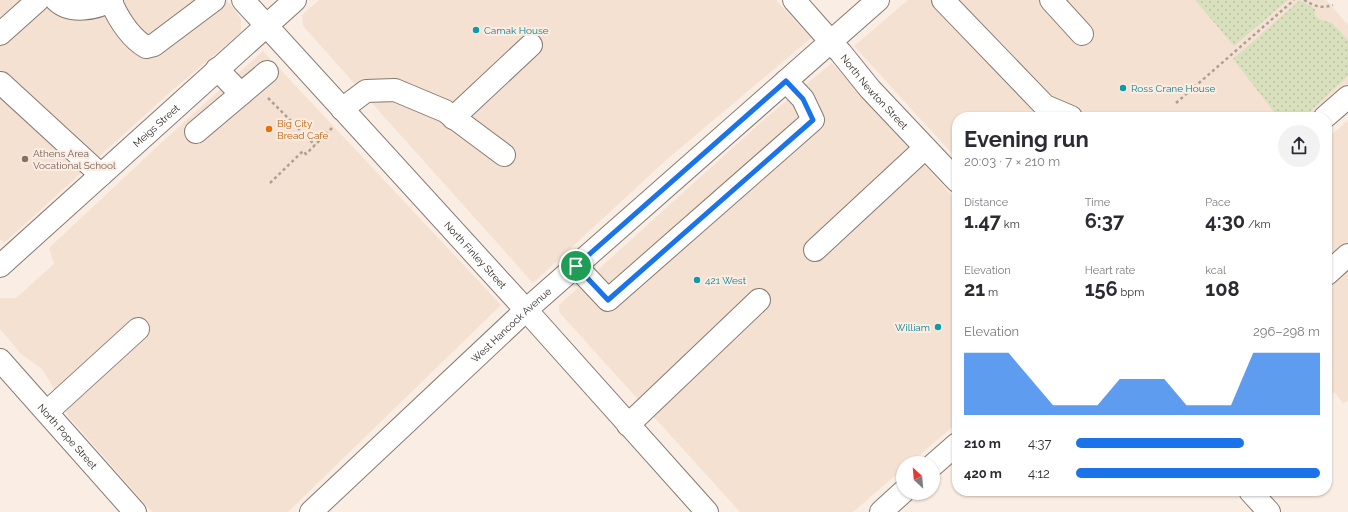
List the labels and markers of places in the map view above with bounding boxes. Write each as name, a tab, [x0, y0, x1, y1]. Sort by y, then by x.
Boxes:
marker: Camak House	[471, 25, 481, 35]
place label: Camak House	[484, 25, 549, 36]
marker: Ross Crane House	[1118, 83, 1128, 93]
place label: Ross Crane House	[1131, 83, 1216, 94]
place label: Big City Bread Cafe	[277, 118, 329, 141]
marker: Big City Bread Cafe	[264, 124, 274, 134]
place label: Athens Area Vocational School	[33, 148, 116, 171]
marker: Athens Area Vocational School	[20, 154, 30, 164]
pin	[559, 249, 593, 283]
marker: 421 West	[692, 275, 702, 285]
place label: 421 West	[705, 275, 747, 286]
place label: William	[895, 322, 930, 333]
marker: William	[933, 322, 943, 332]

